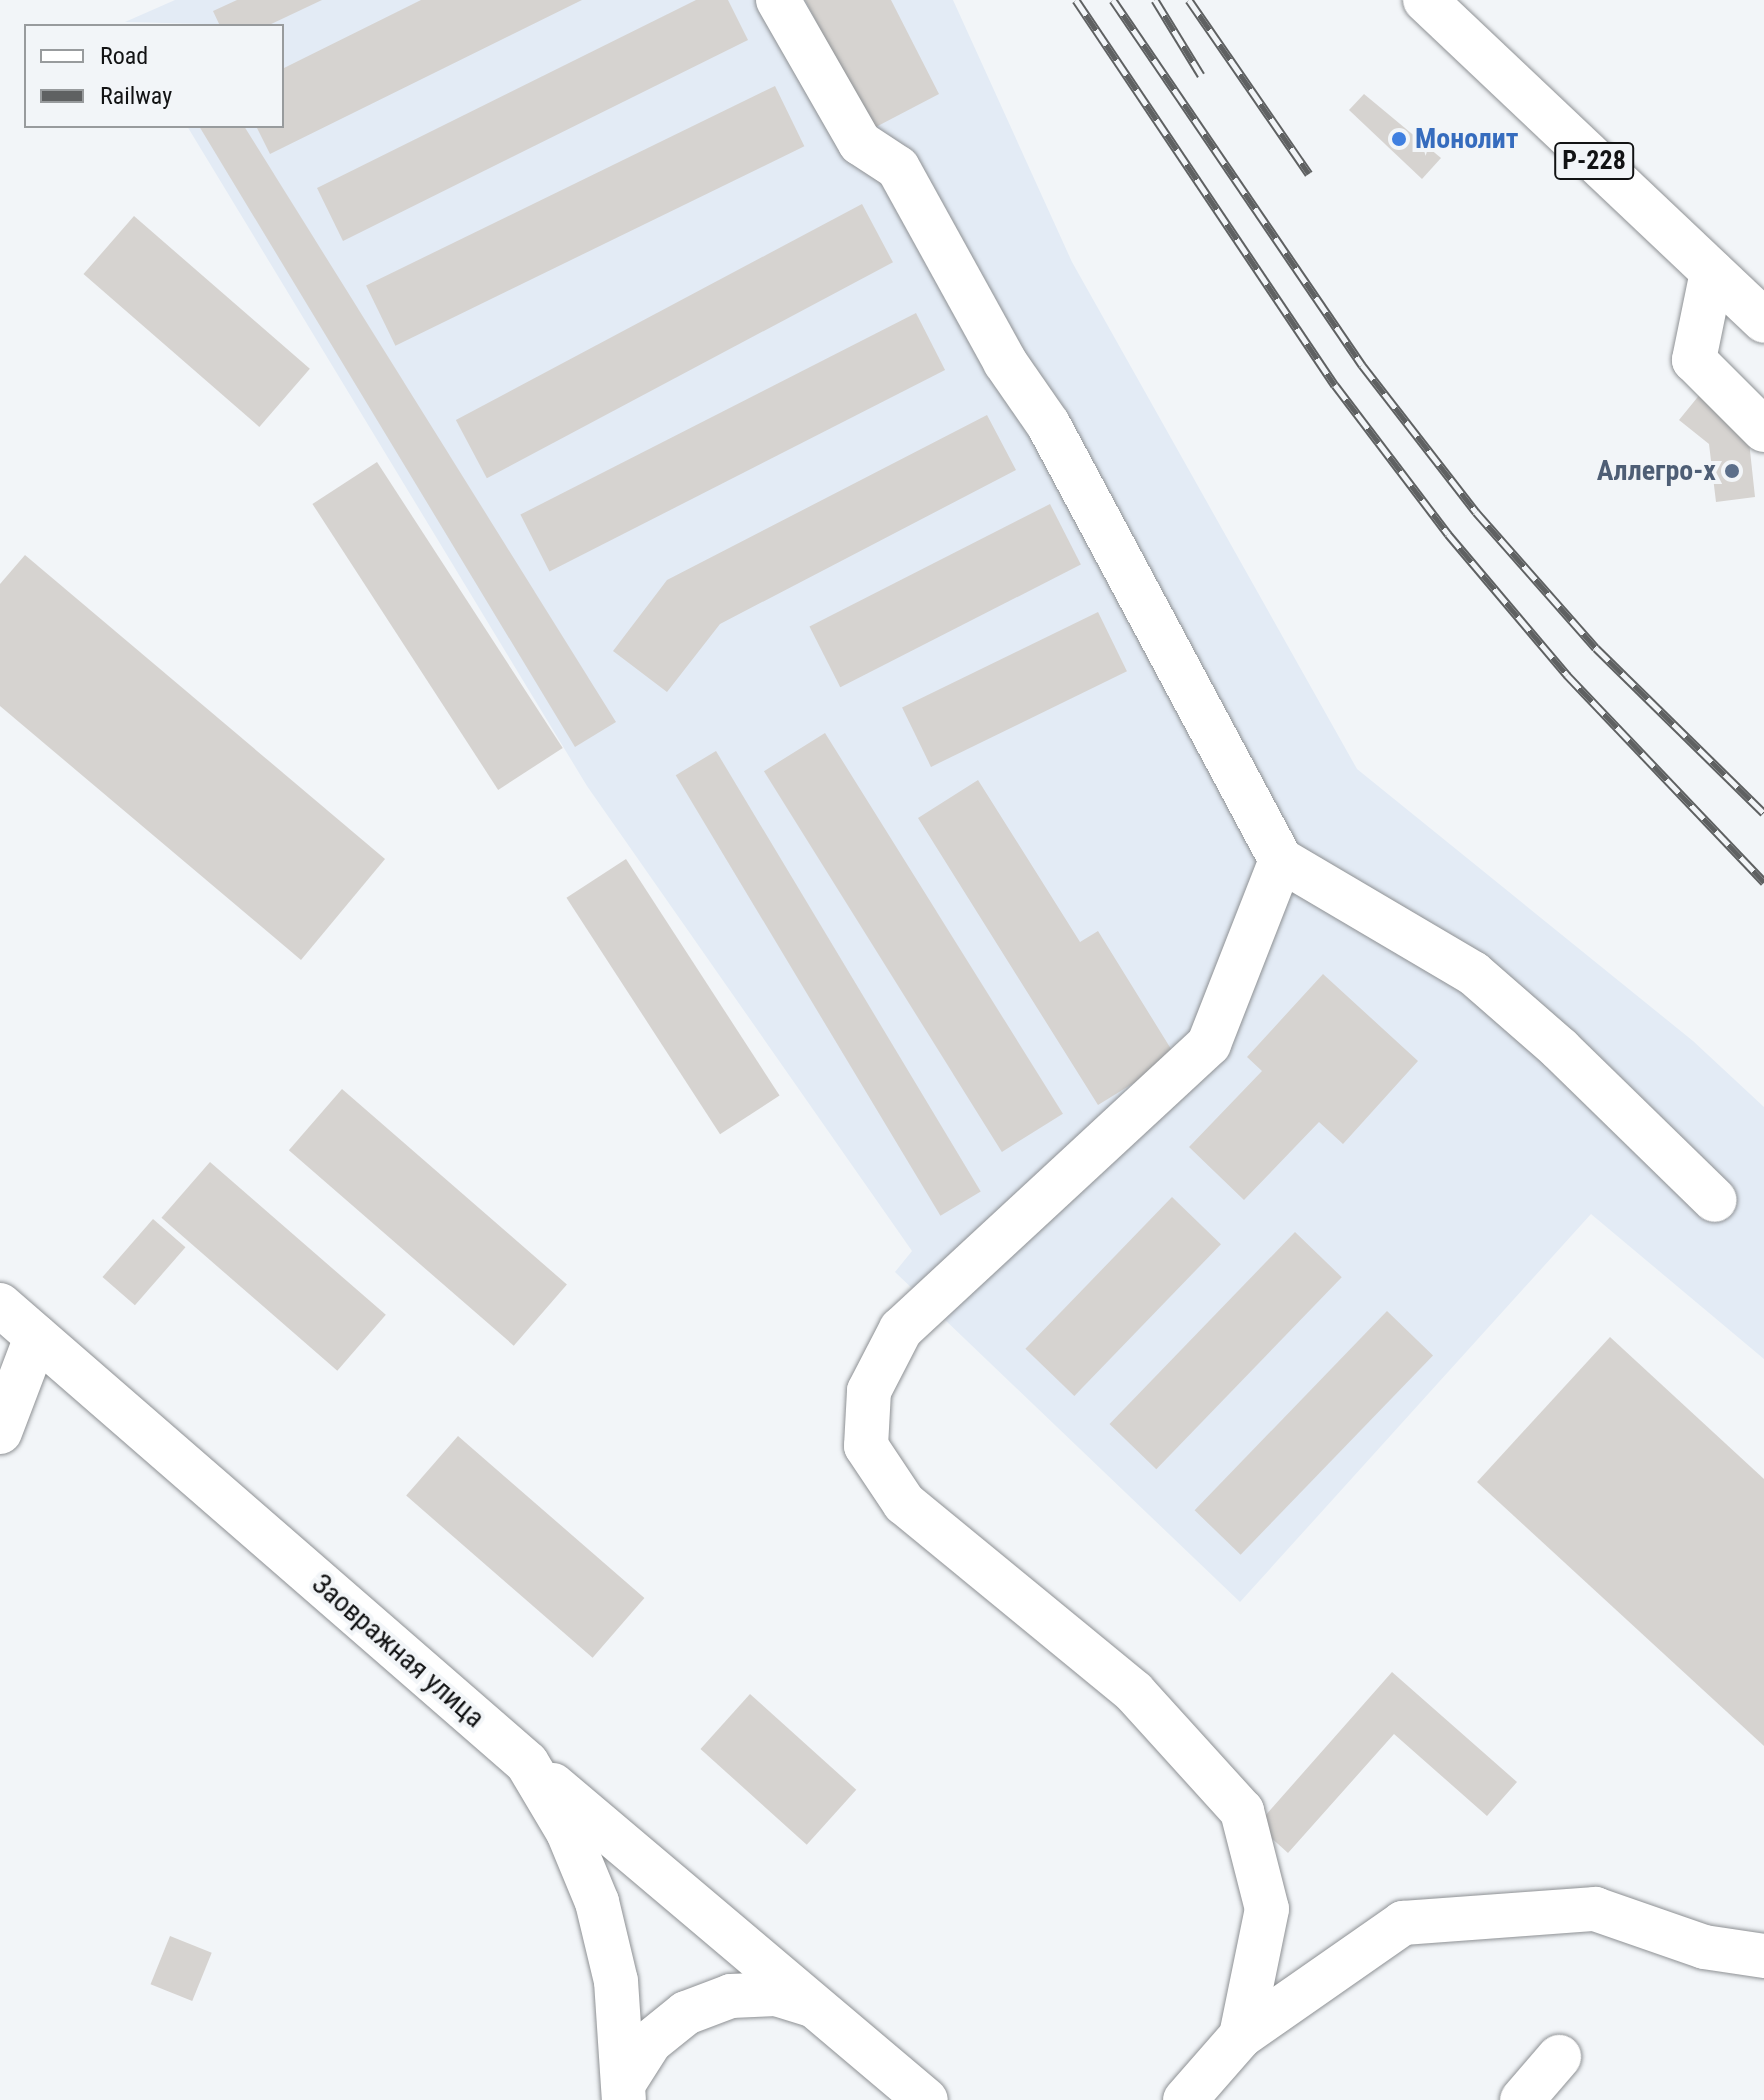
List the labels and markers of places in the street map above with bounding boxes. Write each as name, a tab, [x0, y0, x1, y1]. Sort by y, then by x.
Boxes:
place label: Монолит	[1415, 122, 1519, 156]
marker: Монолит	[1390, 130, 1408, 148]
place label: Аллегро-х	[1597, 454, 1716, 488]
marker: Аллегро-х	[1723, 462, 1741, 480]

